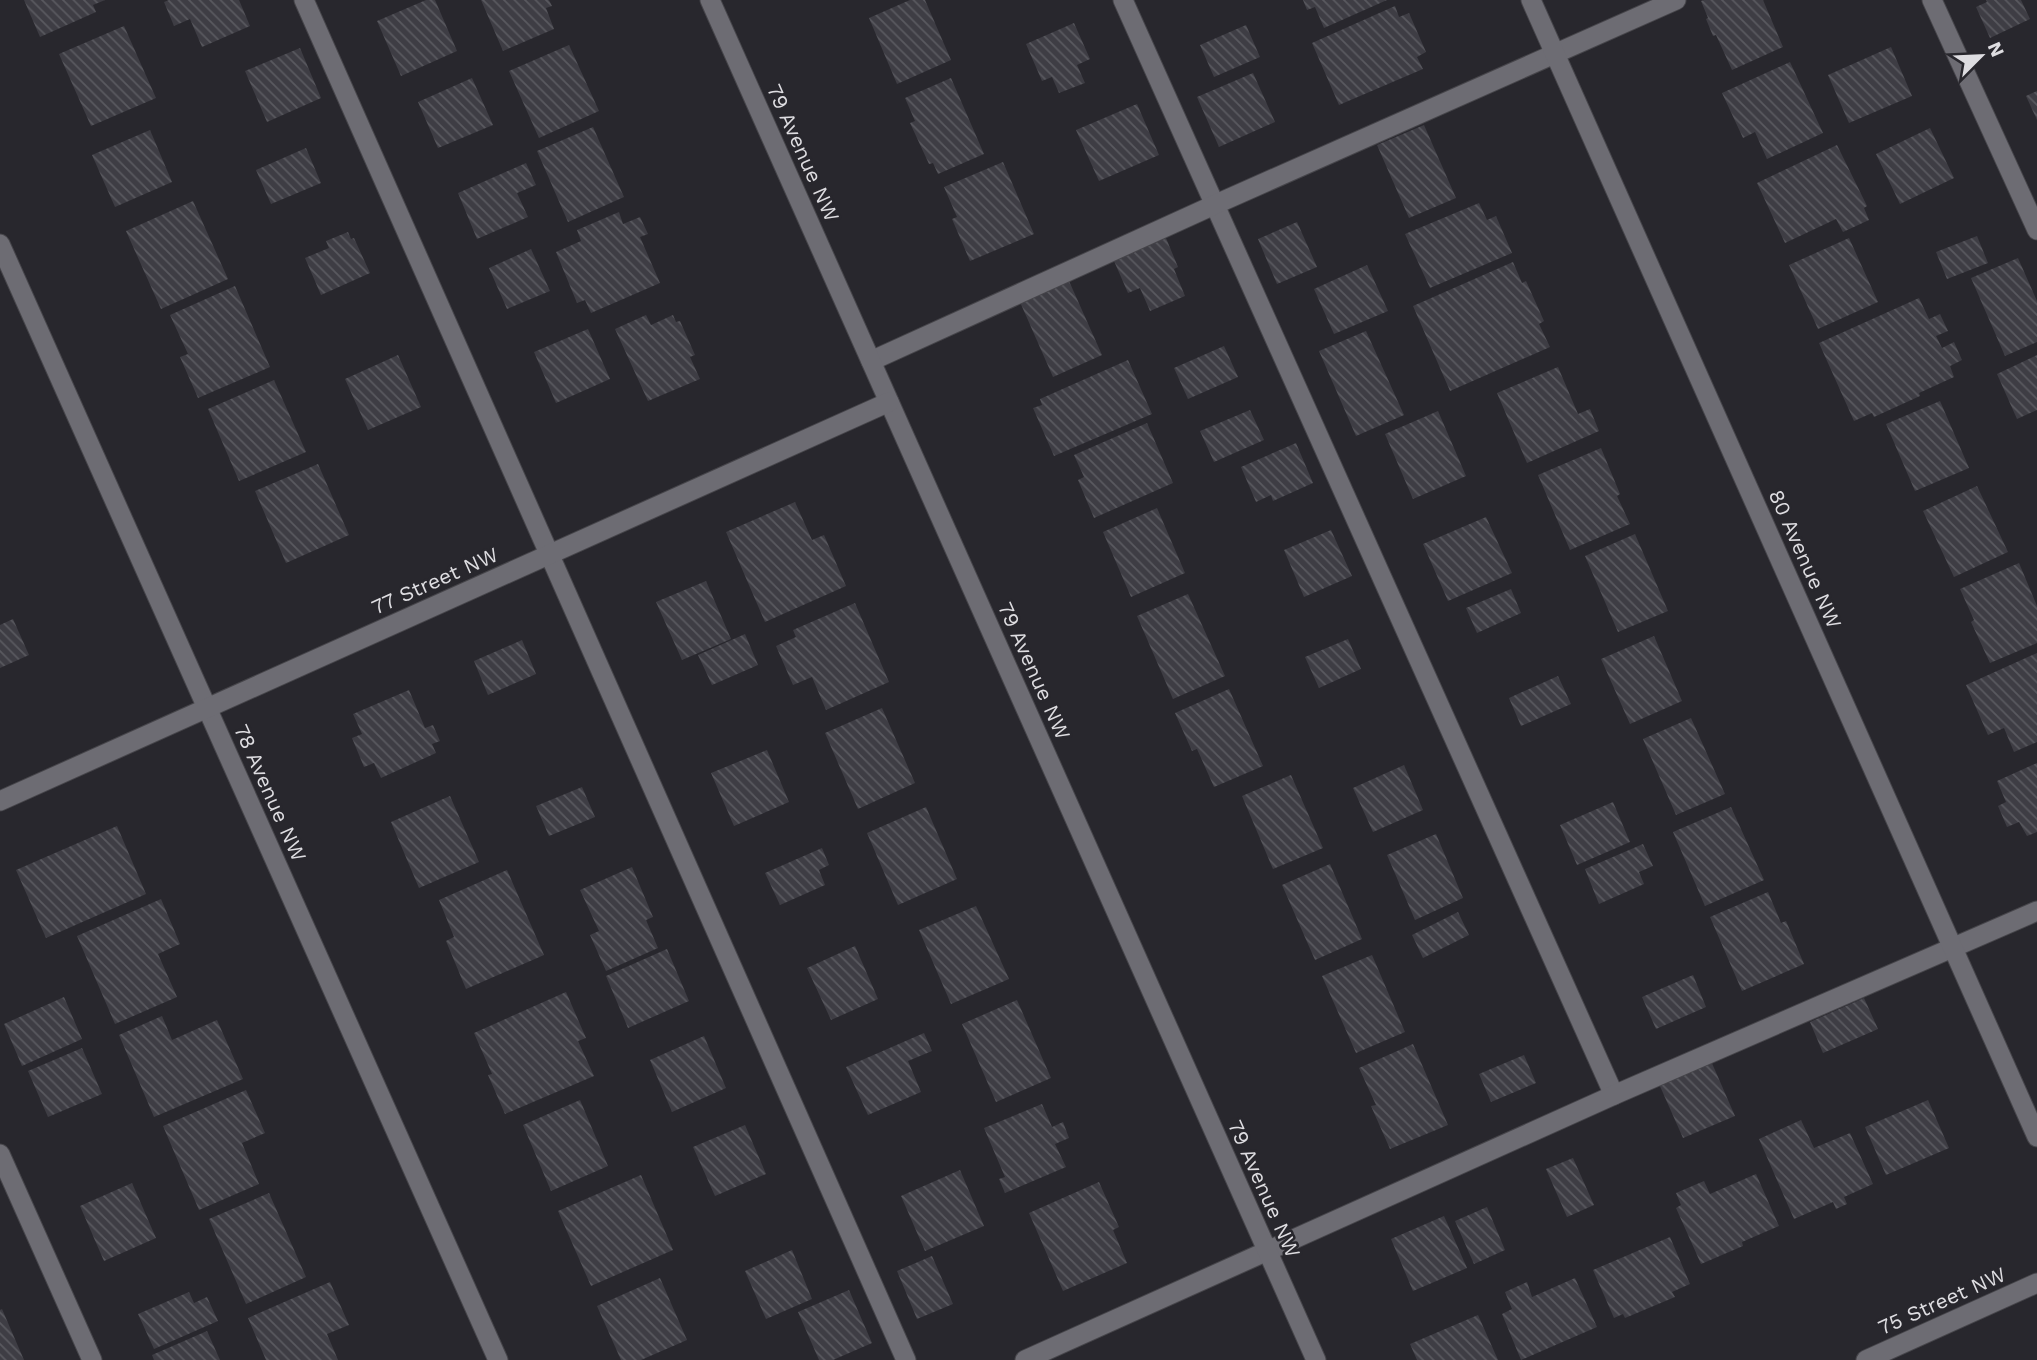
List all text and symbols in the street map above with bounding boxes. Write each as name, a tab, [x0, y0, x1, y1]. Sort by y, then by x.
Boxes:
north arrow	[1946, 21, 2016, 91]
text: N	[1983, 38, 2009, 60]
street label: 79 Avenue NW	[762, 80, 845, 226]
street label: 80 Avenue NW	[1764, 485, 1847, 632]
street label: 77 Street NW	[368, 541, 502, 620]
street label: 79 Avenue NW	[993, 598, 1076, 744]
street label: 78 Avenue NW	[229, 720, 312, 865]
street label: 79 Avenue NW	[1223, 1116, 1306, 1262]
street label: 75 Street NW	[1874, 1261, 2010, 1340]

